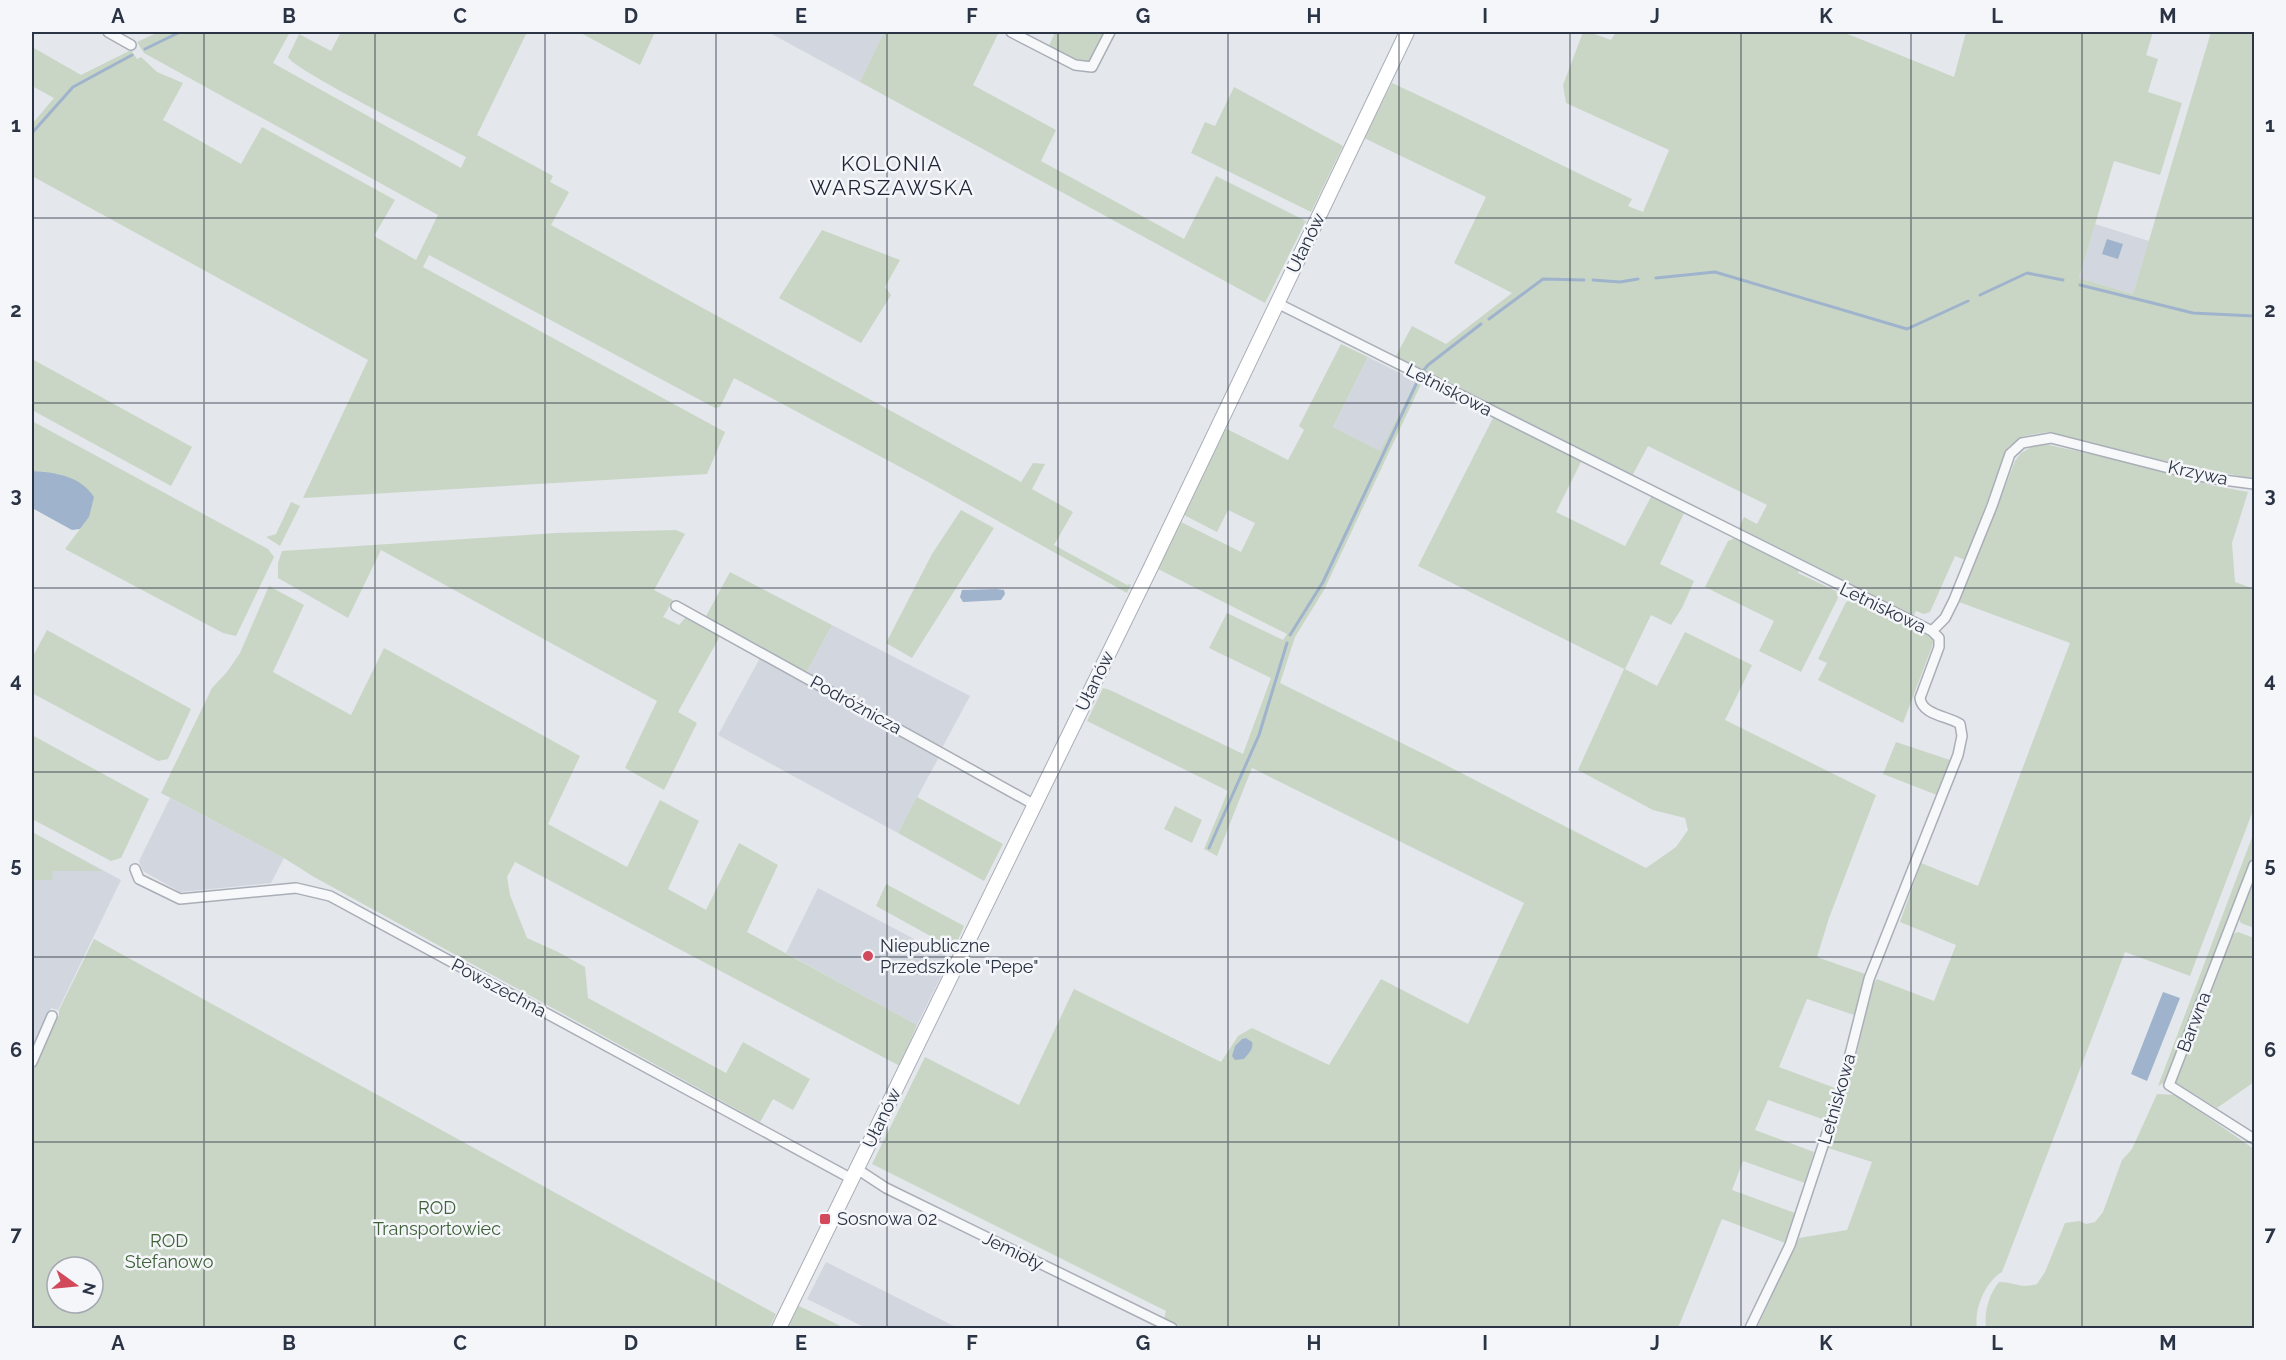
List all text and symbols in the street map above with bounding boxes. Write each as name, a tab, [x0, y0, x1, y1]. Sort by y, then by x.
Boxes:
text: A	[111, 4, 125, 28]
text: B	[282, 4, 296, 28]
text: C	[453, 4, 467, 28]
text: D	[624, 4, 638, 28]
text: E	[795, 4, 807, 28]
text: F	[966, 4, 978, 28]
text: G	[1136, 4, 1150, 28]
text: H	[1307, 4, 1321, 28]
text: I	[1482, 4, 1488, 28]
text: J	[1650, 4, 1660, 28]
text: K	[1819, 4, 1833, 28]
text: L	[1991, 4, 2003, 28]
text: M	[2159, 4, 2177, 28]
text: 1	[11, 113, 21, 137]
text: 1	[2265, 113, 2275, 137]
district label: KOLONIA WARSZAWSKA	[810, 151, 974, 200]
street label: Ułanów	[1282, 209, 1329, 276]
text: 2	[10, 298, 22, 322]
text: 2	[2264, 298, 2276, 322]
street label: Letniskowa	[1403, 359, 1496, 420]
street label: Krzywa	[2166, 456, 2230, 489]
text: 3	[10, 483, 22, 507]
text: 3	[2264, 483, 2276, 507]
street label: Letniskowa	[1837, 578, 1930, 637]
street label: Ułanów	[1071, 647, 1118, 714]
text: 4	[10, 668, 22, 692]
text: 4	[2264, 668, 2276, 692]
street label: Podróżnicza	[807, 671, 906, 738]
text: 5	[10, 853, 22, 877]
text: 5	[2264, 853, 2276, 877]
place label: Niepubliczne Przedszkole "Pepe"	[880, 935, 1038, 977]
marker: Niepubliczne Przedszkole "Pepe"	[861, 949, 875, 963]
street label: Powszechna	[448, 954, 550, 1021]
street label: Barwna	[2172, 989, 2215, 1055]
text: 6	[10, 1038, 22, 1062]
text: 6	[2264, 1038, 2276, 1062]
street label: Letniskowa	[1814, 1051, 1860, 1147]
street label: Ułanów	[858, 1084, 905, 1151]
park label: ROD Transportowiec	[373, 1197, 501, 1239]
place label: Sosnowa 02	[837, 1208, 937, 1229]
marker: Sosnowa 02	[818, 1212, 832, 1226]
text: 7	[10, 1222, 22, 1246]
text: 7	[2264, 1222, 2276, 1246]
street label: Jemioły	[979, 1227, 1047, 1274]
park label: ROD Stefanowo	[125, 1230, 214, 1272]
north arrow	[45, 1255, 105, 1315]
text: N	[78, 1280, 100, 1297]
text: A	[111, 1331, 125, 1355]
text: B	[282, 1331, 296, 1355]
text: C	[453, 1331, 467, 1355]
text: D	[624, 1331, 638, 1355]
text: E	[795, 1331, 807, 1355]
text: F	[966, 1331, 978, 1355]
text: G	[1136, 1331, 1150, 1355]
text: H	[1307, 1331, 1321, 1355]
text: I	[1482, 1331, 1488, 1355]
text: J	[1650, 1331, 1660, 1355]
text: K	[1819, 1331, 1833, 1355]
text: L	[1991, 1331, 2003, 1355]
text: M	[2159, 1331, 2177, 1355]

